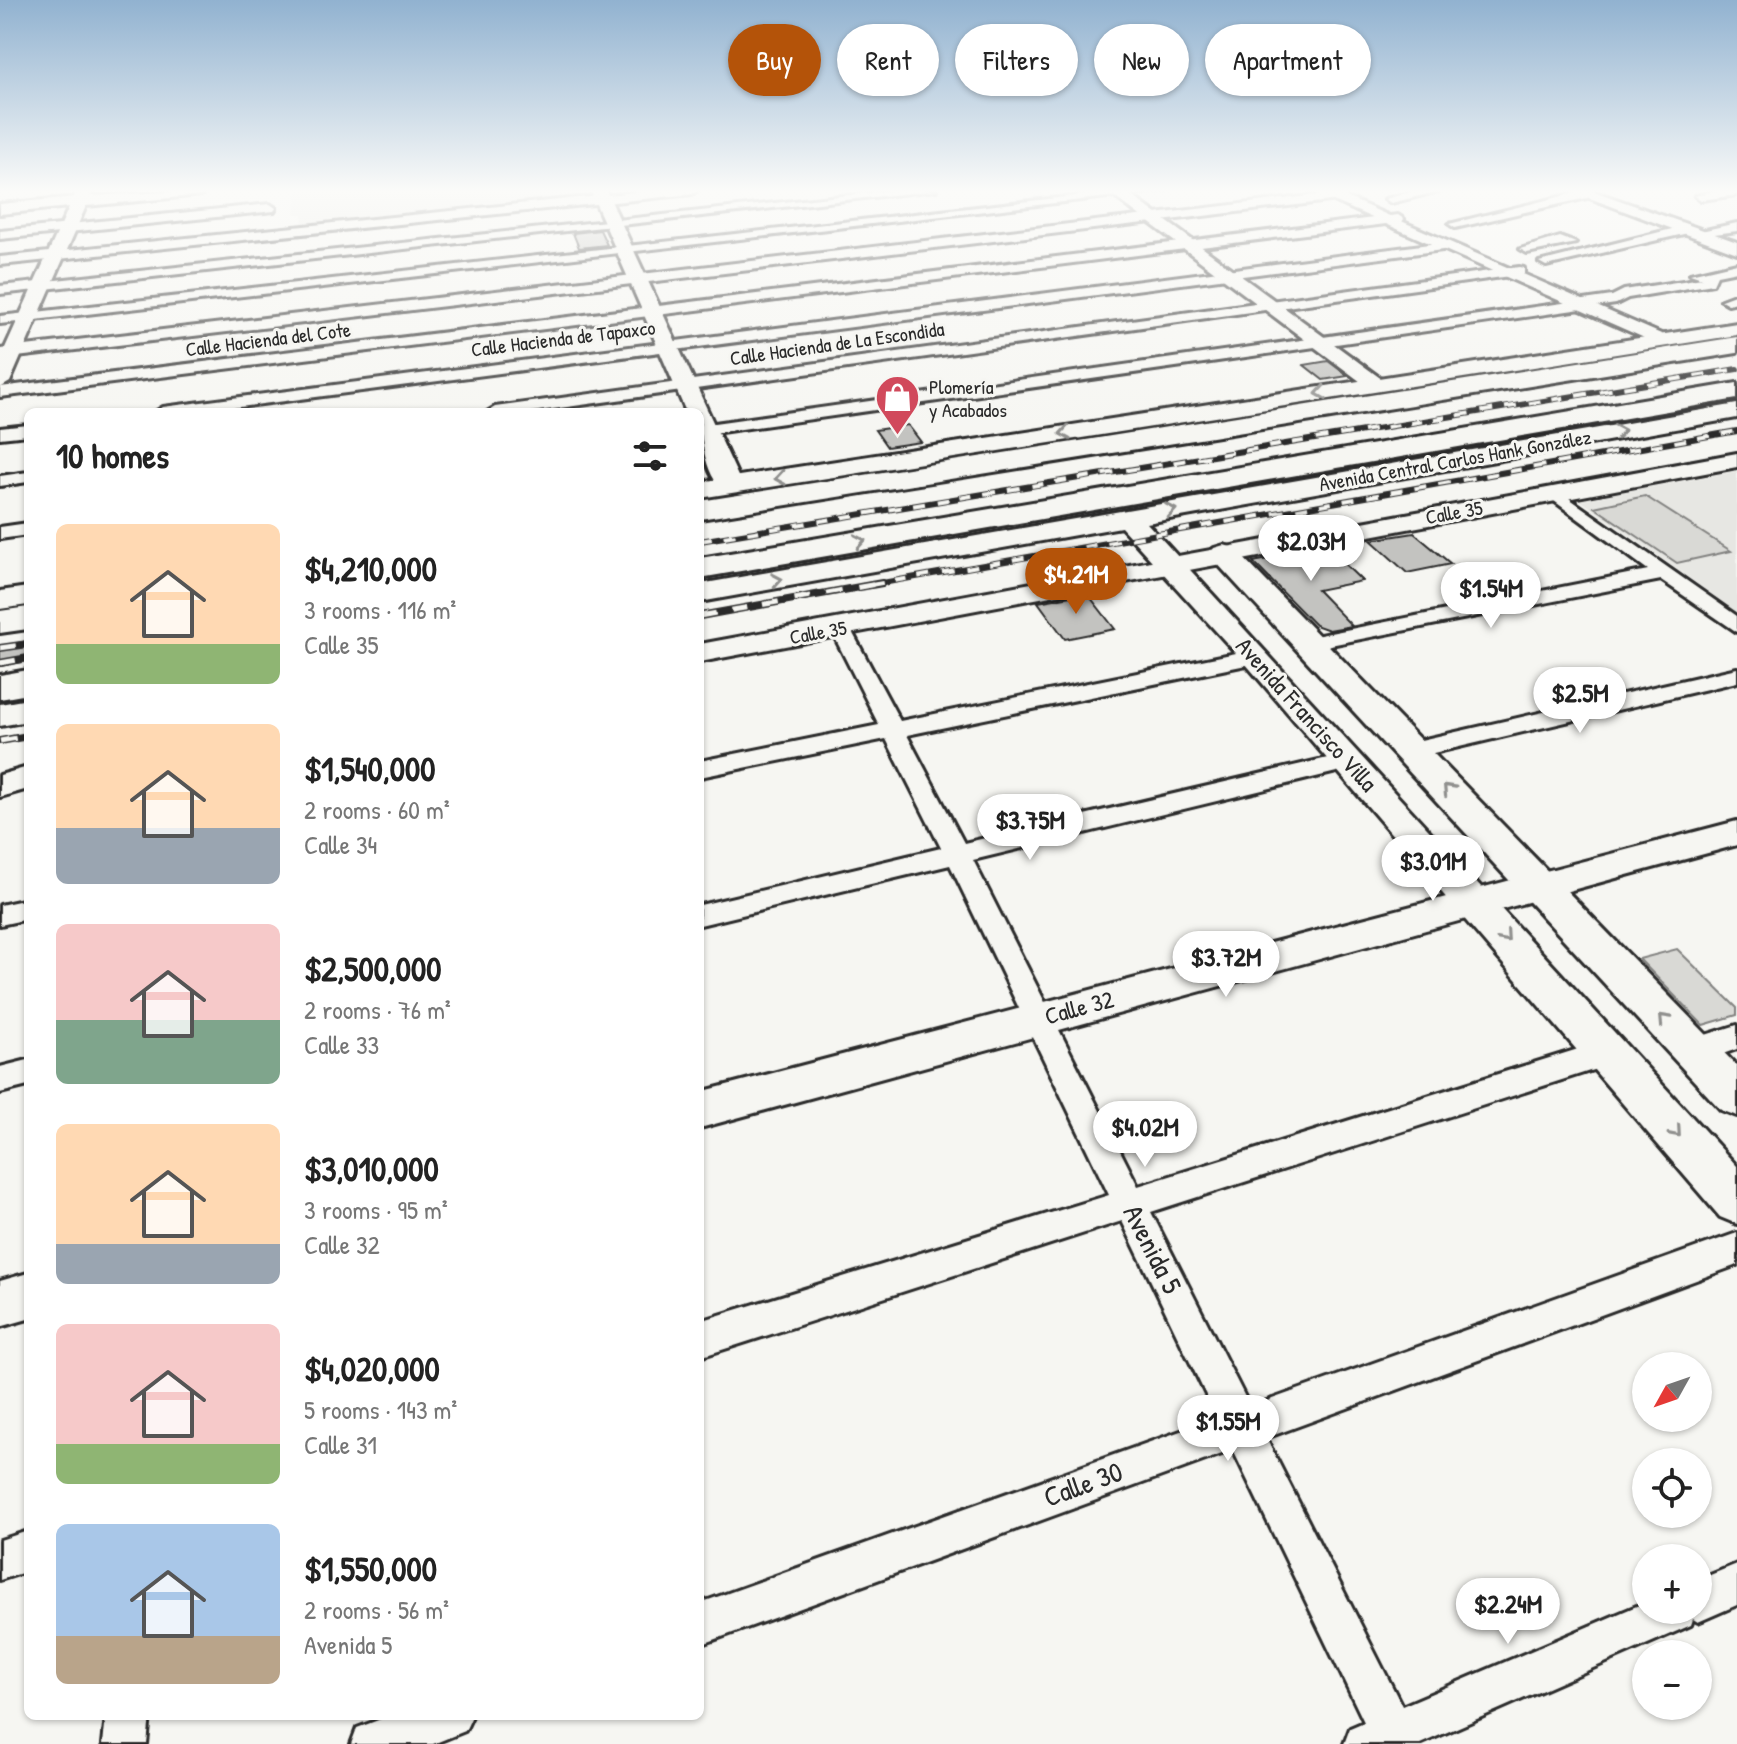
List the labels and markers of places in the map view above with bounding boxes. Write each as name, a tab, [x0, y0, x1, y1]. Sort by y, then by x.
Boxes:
shop icon: Plomería y Acabados	[874, 373, 922, 436]
place label: Plomería y Acabados	[929, 373, 1007, 423]
pin: $2.03M	[1246, 515, 1376, 583]
pin: $4.21M	[1011, 548, 1141, 616]
pin: $1.54M	[1426, 562, 1556, 630]
pin: $2.5M	[1524, 667, 1636, 735]
pin: $3.75M	[965, 794, 1095, 862]
pin: $3.01M	[1368, 835, 1498, 903]
pin: $3.72M	[1161, 931, 1291, 999]
pin: $4.02M	[1080, 1101, 1210, 1169]
pin: $1.55M	[1163, 1395, 1293, 1463]
pin: $2.24M	[1443, 1578, 1573, 1646]

